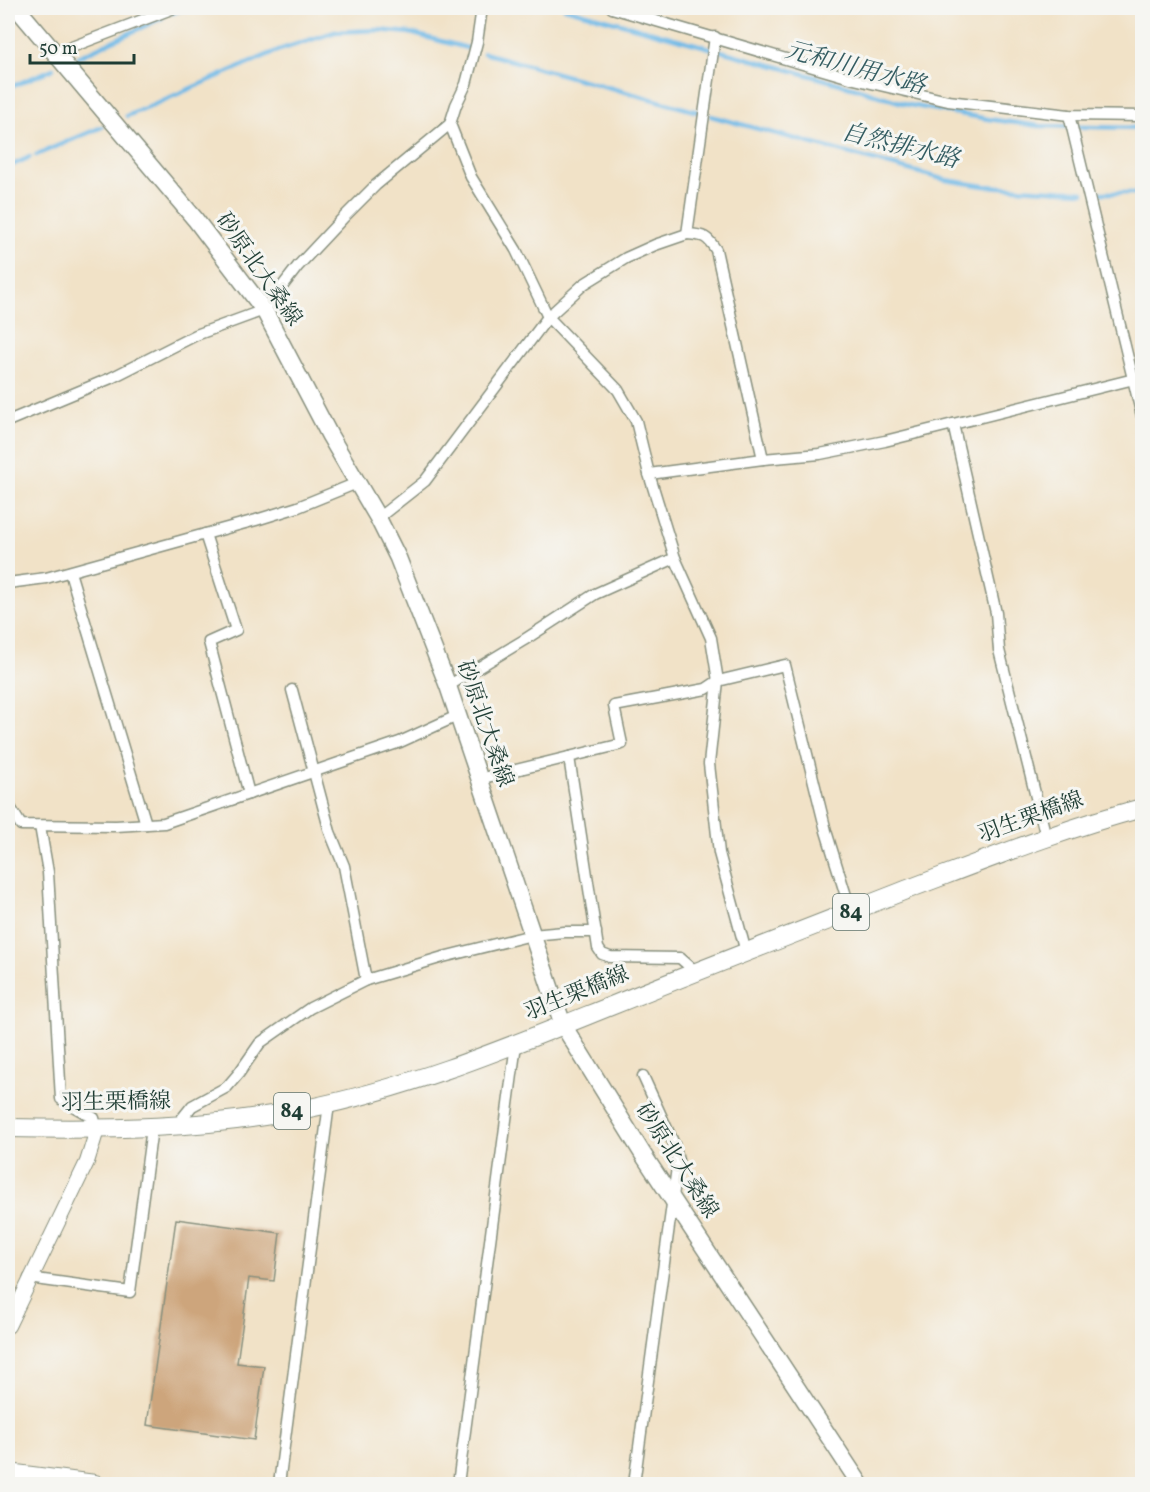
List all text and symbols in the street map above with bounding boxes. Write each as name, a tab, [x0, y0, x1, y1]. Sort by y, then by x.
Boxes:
scale bar	[30, 27, 134, 65]
water label: 元和川用水路	[781, 34, 931, 105]
text: 50 m	[39, 37, 78, 62]
water label: 自然排水路	[838, 116, 964, 178]
street label: 砂原北大桑線	[207, 207, 309, 333]
street label: 砂原北大桑線	[448, 657, 520, 791]
street label: 羽生栗橋線	[974, 785, 1088, 851]
road number: 84	[833, 894, 869, 930]
street label: 羽生栗橋線	[520, 959, 634, 1029]
street label: 羽生栗橋線	[61, 1087, 171, 1119]
road number: 84	[274, 1093, 310, 1129]
street label: 砂原北大桑線	[627, 1097, 725, 1225]

